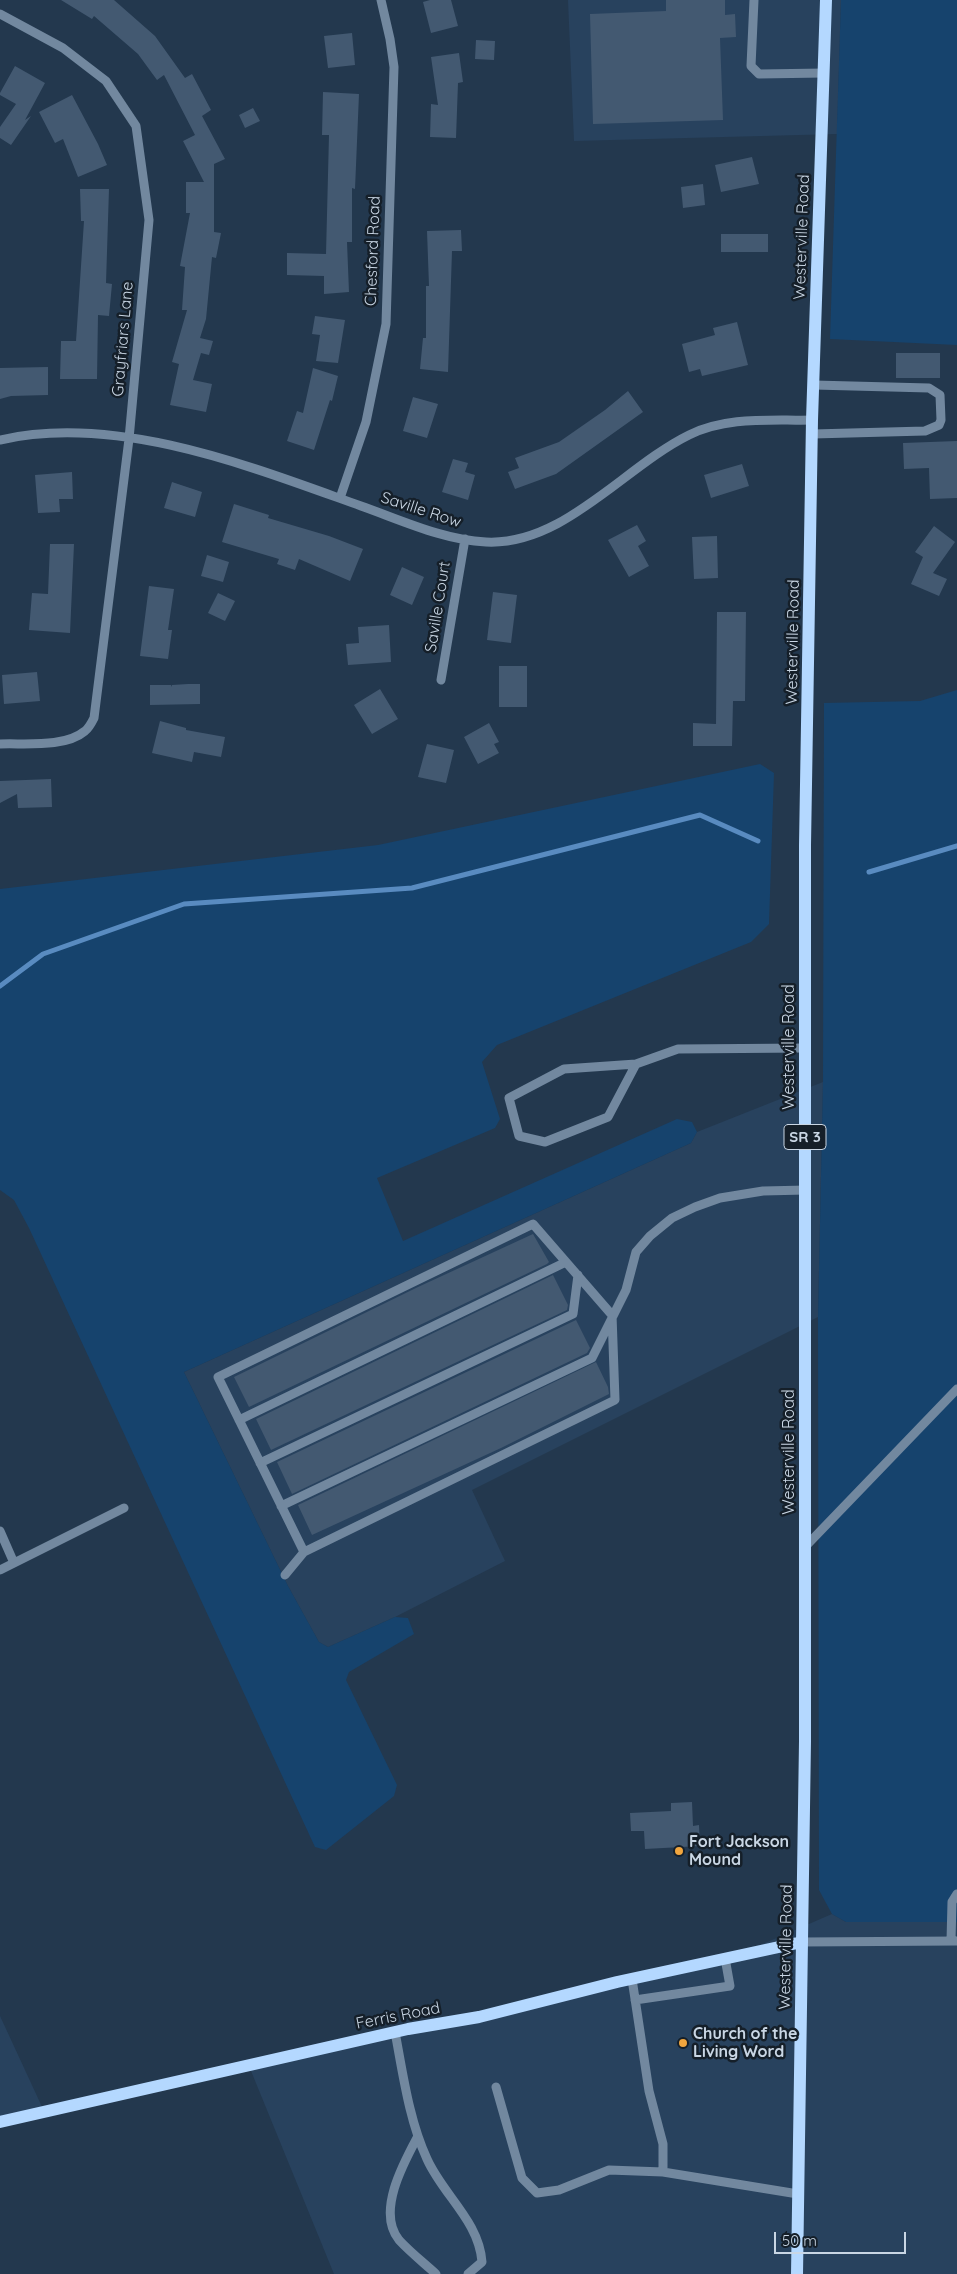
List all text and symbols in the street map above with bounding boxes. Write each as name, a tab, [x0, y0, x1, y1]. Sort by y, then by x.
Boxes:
street label: Westerville Road	[790, 174, 814, 300]
street label: Chesford Road	[361, 195, 385, 307]
street label: Grayfriars Lane	[108, 281, 138, 397]
street label: Saville Row	[378, 488, 464, 532]
street label: Saville Court	[421, 560, 455, 654]
street label: Westerville Road	[782, 579, 804, 705]
street label: Westerville Road	[779, 984, 799, 1110]
road number: SR 3	[784, 1124, 826, 1150]
street label: Westerville Road	[779, 1389, 799, 1515]
place label: Fort Jackson Mound	[689, 1832, 789, 1870]
marker: Fort Jackson Mound	[673, 1845, 685, 1857]
street label: Westerville Road	[775, 1884, 797, 2010]
street label: Ferris Road	[354, 1998, 442, 2034]
place label: Church of the Living Word	[693, 2024, 797, 2062]
marker: Church of the Living Word	[677, 2037, 689, 2049]
scale bar	[777, 2222, 910, 2254]
text: 50 m	[782, 2231, 817, 2250]

